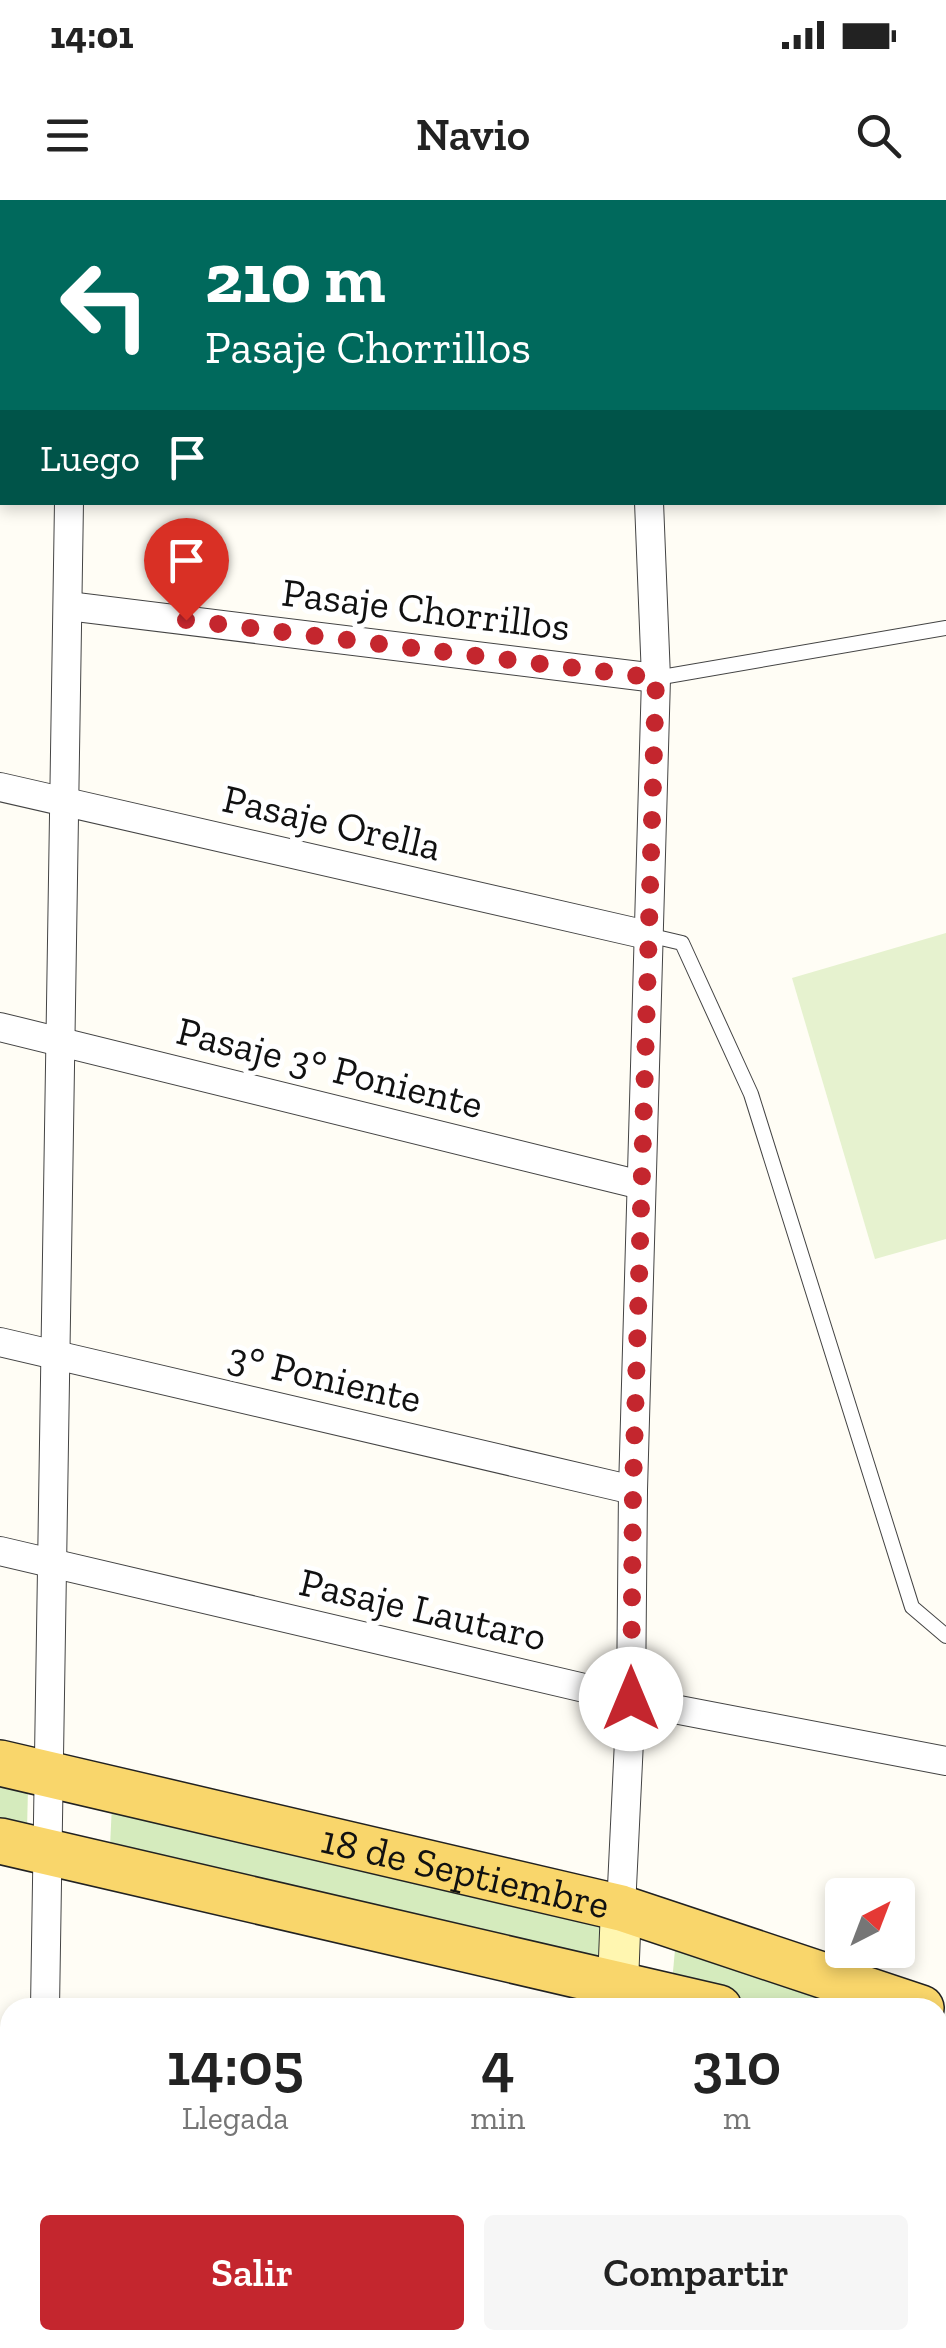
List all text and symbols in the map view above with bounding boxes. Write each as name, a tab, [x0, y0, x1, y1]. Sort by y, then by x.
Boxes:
text: 14:01	[50, 12, 134, 58]
icon: menu	[40, 108, 95, 163]
text: Navio	[416, 108, 530, 162]
icon: search	[851, 108, 906, 163]
text: 210 m	[205, 236, 386, 320]
icon: left	[40, 240, 170, 370]
text: Pasaje Chorrillos	[205, 321, 531, 375]
icon: arrive	[160, 430, 215, 485]
text: Luego	[40, 435, 140, 481]
pin	[144, 518, 229, 621]
icon: arrive	[159, 533, 214, 588]
street label: Pasaje Chorrillos	[279, 568, 573, 650]
street label: Pasaje Orella	[218, 774, 446, 870]
street label: Pasaje 3° Poniente	[172, 1006, 488, 1128]
street label: 3° Poniente	[224, 1332, 426, 1422]
street label: Pasaje Lautaro	[295, 1557, 551, 1661]
position arrow	[579, 1647, 683, 1751]
street label: 18 de Septiembre	[317, 1815, 614, 1929]
north arrow	[825, 1878, 915, 1968]
map controls	[825, 1878, 915, 1968]
text: 14:05	[167, 2028, 304, 2100]
text: 4	[481, 2028, 515, 2100]
text: 310	[692, 2028, 781, 2100]
text: Llegada	[182, 2099, 289, 2137]
text: min	[471, 2099, 525, 2137]
text: m	[723, 2099, 751, 2137]
button: Salir	[40, 2215, 464, 2330]
button: Compartir	[484, 2215, 908, 2330]

